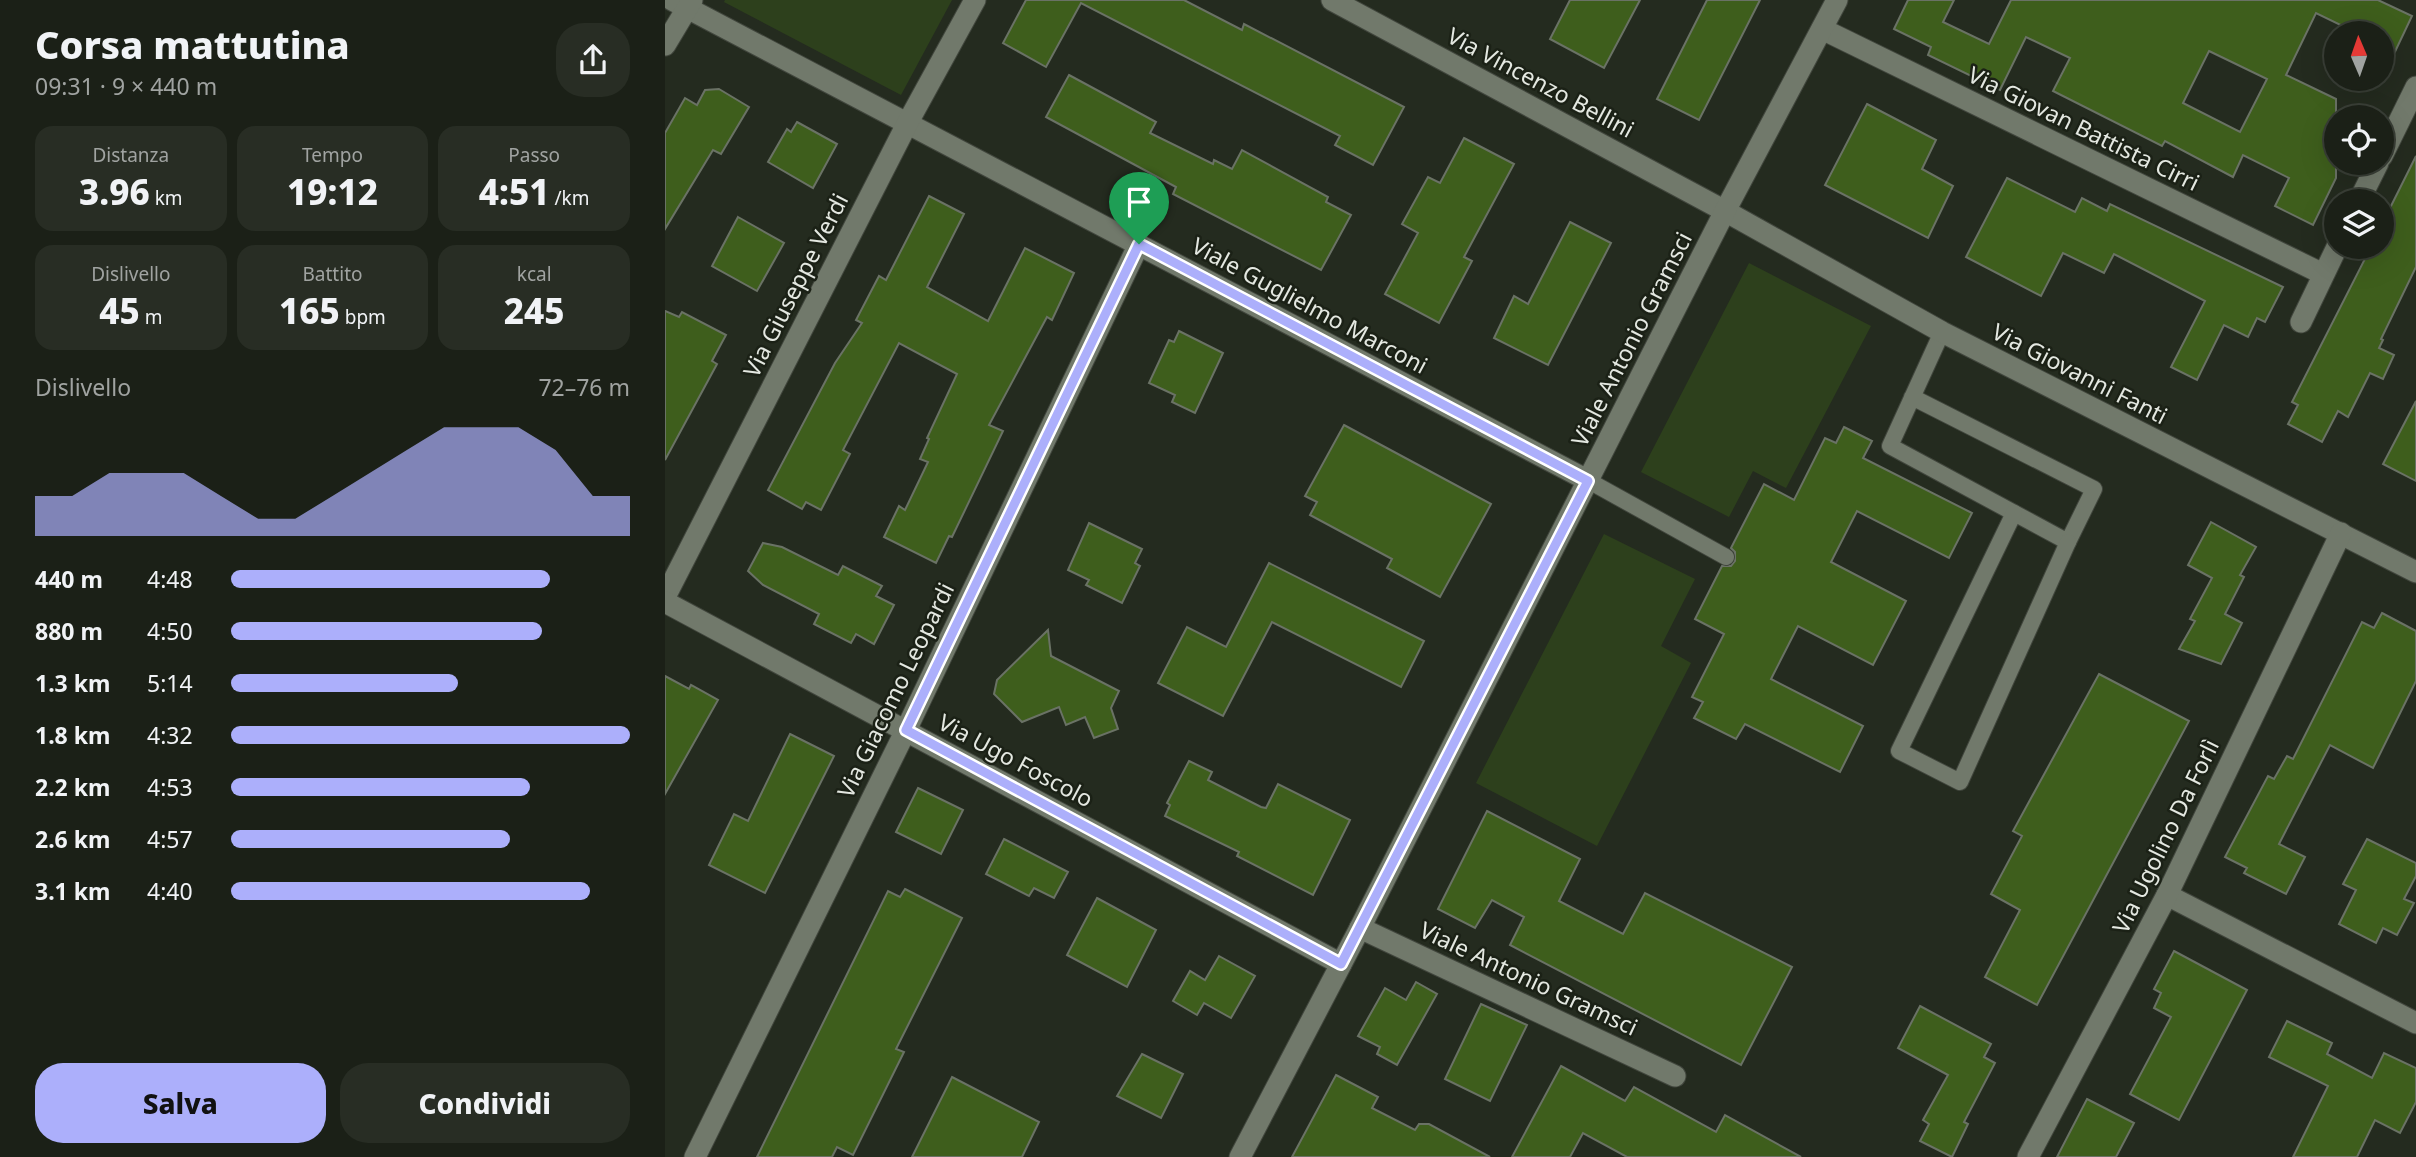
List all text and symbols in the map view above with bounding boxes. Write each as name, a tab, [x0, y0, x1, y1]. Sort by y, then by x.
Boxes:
text: Corsa mattutina	[35, 18, 350, 70]
street label: Via Vincenzo Bellini	[1442, 19, 1640, 145]
north arrow	[2324, 21, 2394, 91]
map controls	[2324, 21, 2394, 259]
button: share	[556, 23, 630, 97]
street label: Via Giovan Battista Cirri	[1963, 58, 2205, 198]
text: 09:31 · 9 × 440 m	[35, 70, 217, 102]
button: locate	[2324, 105, 2394, 175]
text: Distanza	[92, 142, 169, 168]
text: Tempo	[302, 142, 363, 168]
text: Passo	[508, 142, 560, 168]
text: 3.96	[79, 168, 150, 215]
text: 19:12	[287, 168, 378, 215]
text: 4:51	[479, 168, 550, 215]
pin	[1109, 172, 1169, 244]
icon: arrive	[1120, 183, 1158, 221]
text: km	[150, 185, 183, 211]
text: /km	[550, 185, 589, 211]
street label: Via Giuseppe Verdi	[735, 188, 855, 382]
button: layers	[2324, 189, 2394, 259]
street label: Viale Antonio Gramsci	[1563, 226, 1699, 452]
street label: Viale Guglielmo Marconi	[1187, 229, 1433, 381]
text: Dislivello	[91, 261, 171, 287]
text: Battito	[303, 261, 362, 287]
text: kcal	[517, 261, 552, 287]
text: 45	[99, 287, 140, 334]
text: 165	[279, 287, 340, 334]
text: 245	[504, 287, 565, 334]
text: m	[140, 304, 162, 330]
text: bpm	[340, 304, 386, 330]
street label: Via Giovanni Fanti	[1987, 315, 2173, 431]
text: Dislivello	[35, 371, 131, 403]
text: 72–76 m	[538, 371, 630, 403]
text: 440 m	[35, 563, 103, 595]
text: 4:48	[147, 563, 193, 595]
street label: Via Giacomo Leopardi	[829, 577, 961, 803]
text: 880 m	[35, 615, 103, 647]
text: 4:50	[147, 615, 193, 647]
text: 1.3 km	[35, 667, 110, 699]
text: 5:14	[147, 667, 193, 699]
street label: Via Ugo Foscolo	[933, 706, 1099, 814]
text: 1.8 km	[35, 719, 110, 751]
text: 4:32	[147, 719, 193, 751]
street label: Via Ugolino Da Forlì	[2104, 734, 2226, 938]
text: 2.2 km	[35, 771, 110, 803]
text: 4:53	[147, 771, 193, 803]
text: 2.6 km	[35, 823, 110, 855]
text: 4:57	[147, 823, 193, 855]
text: 3.1 km	[35, 875, 110, 907]
text: 4:40	[147, 875, 193, 907]
street label: Viale Antonio Gramsci	[1415, 913, 1643, 1043]
button: Salva	[35, 1063, 326, 1143]
button: Condividi	[340, 1063, 630, 1143]

